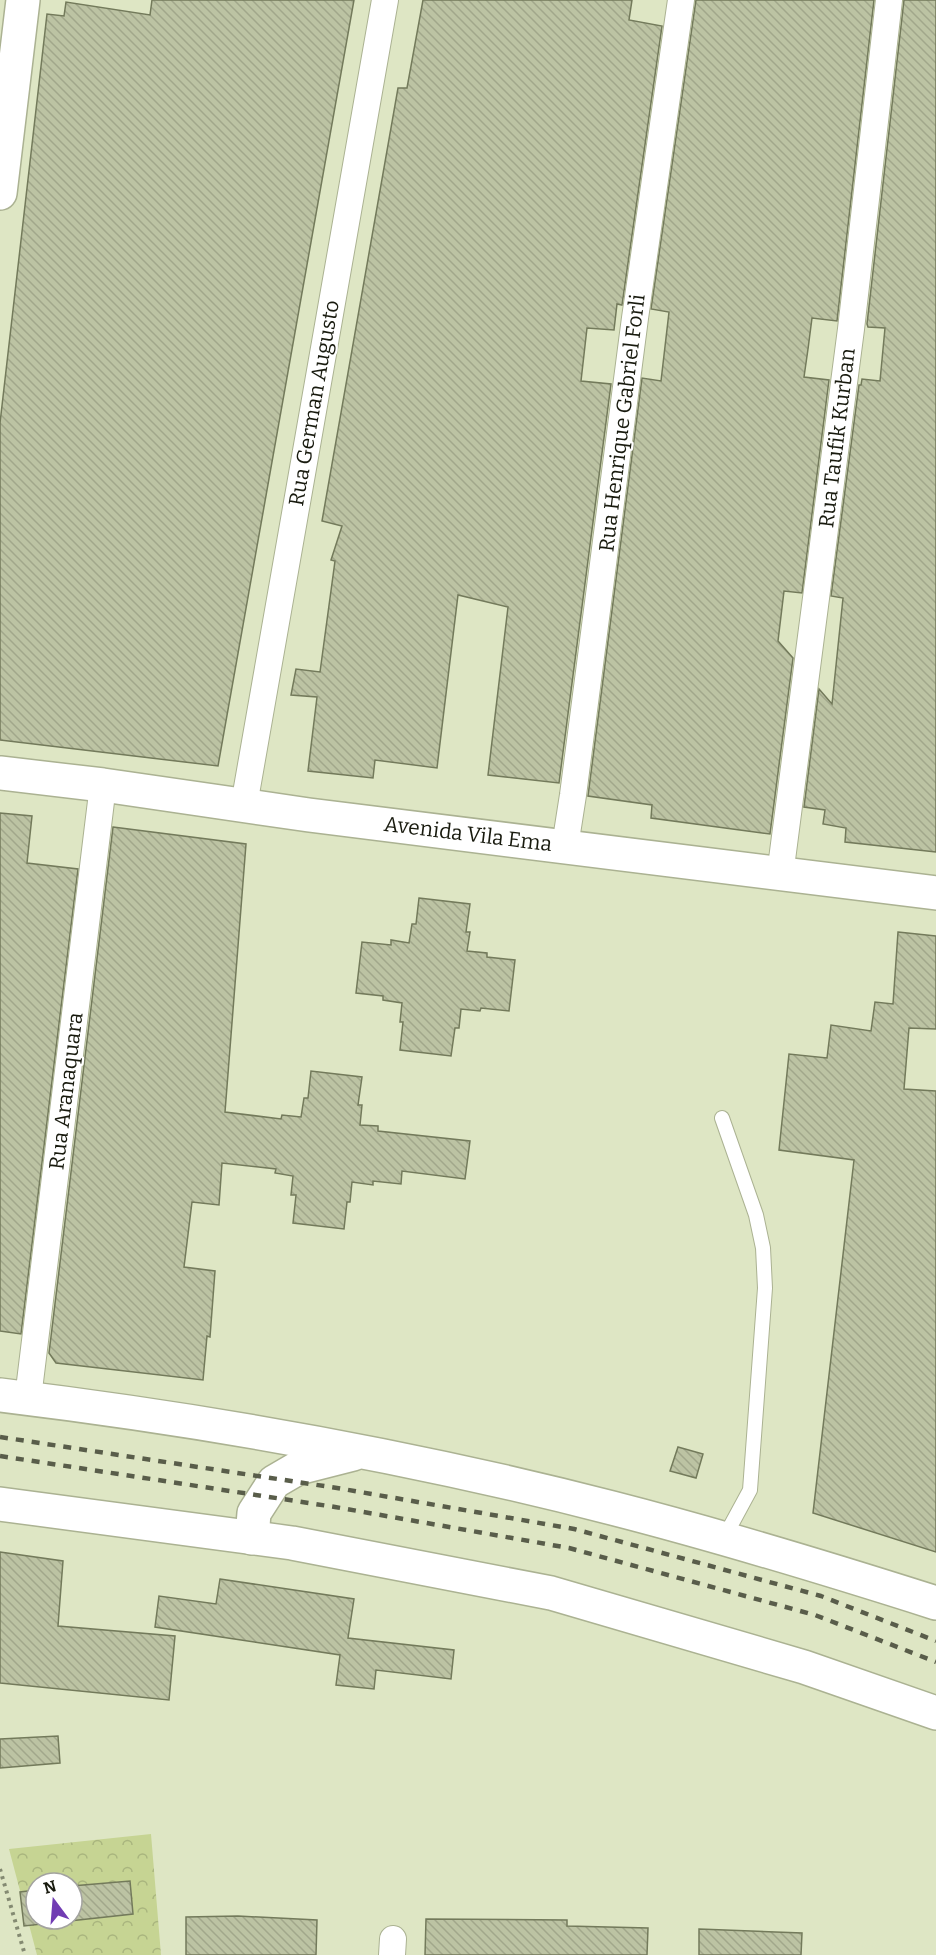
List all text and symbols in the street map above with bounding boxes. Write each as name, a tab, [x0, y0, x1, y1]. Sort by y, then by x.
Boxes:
street label: Rua Henrique Gabriel Forli	[593, 293, 651, 553]
street label: Rua German Augusto	[283, 298, 345, 508]
street label: Rua Taufik Kurban	[813, 347, 861, 529]
street label: Avenida Vila Ema	[382, 811, 554, 857]
street label: Rua Aranaquara	[43, 1010, 89, 1171]
north arrow	[24, 1871, 84, 1931]
text: N	[41, 1876, 59, 1898]

